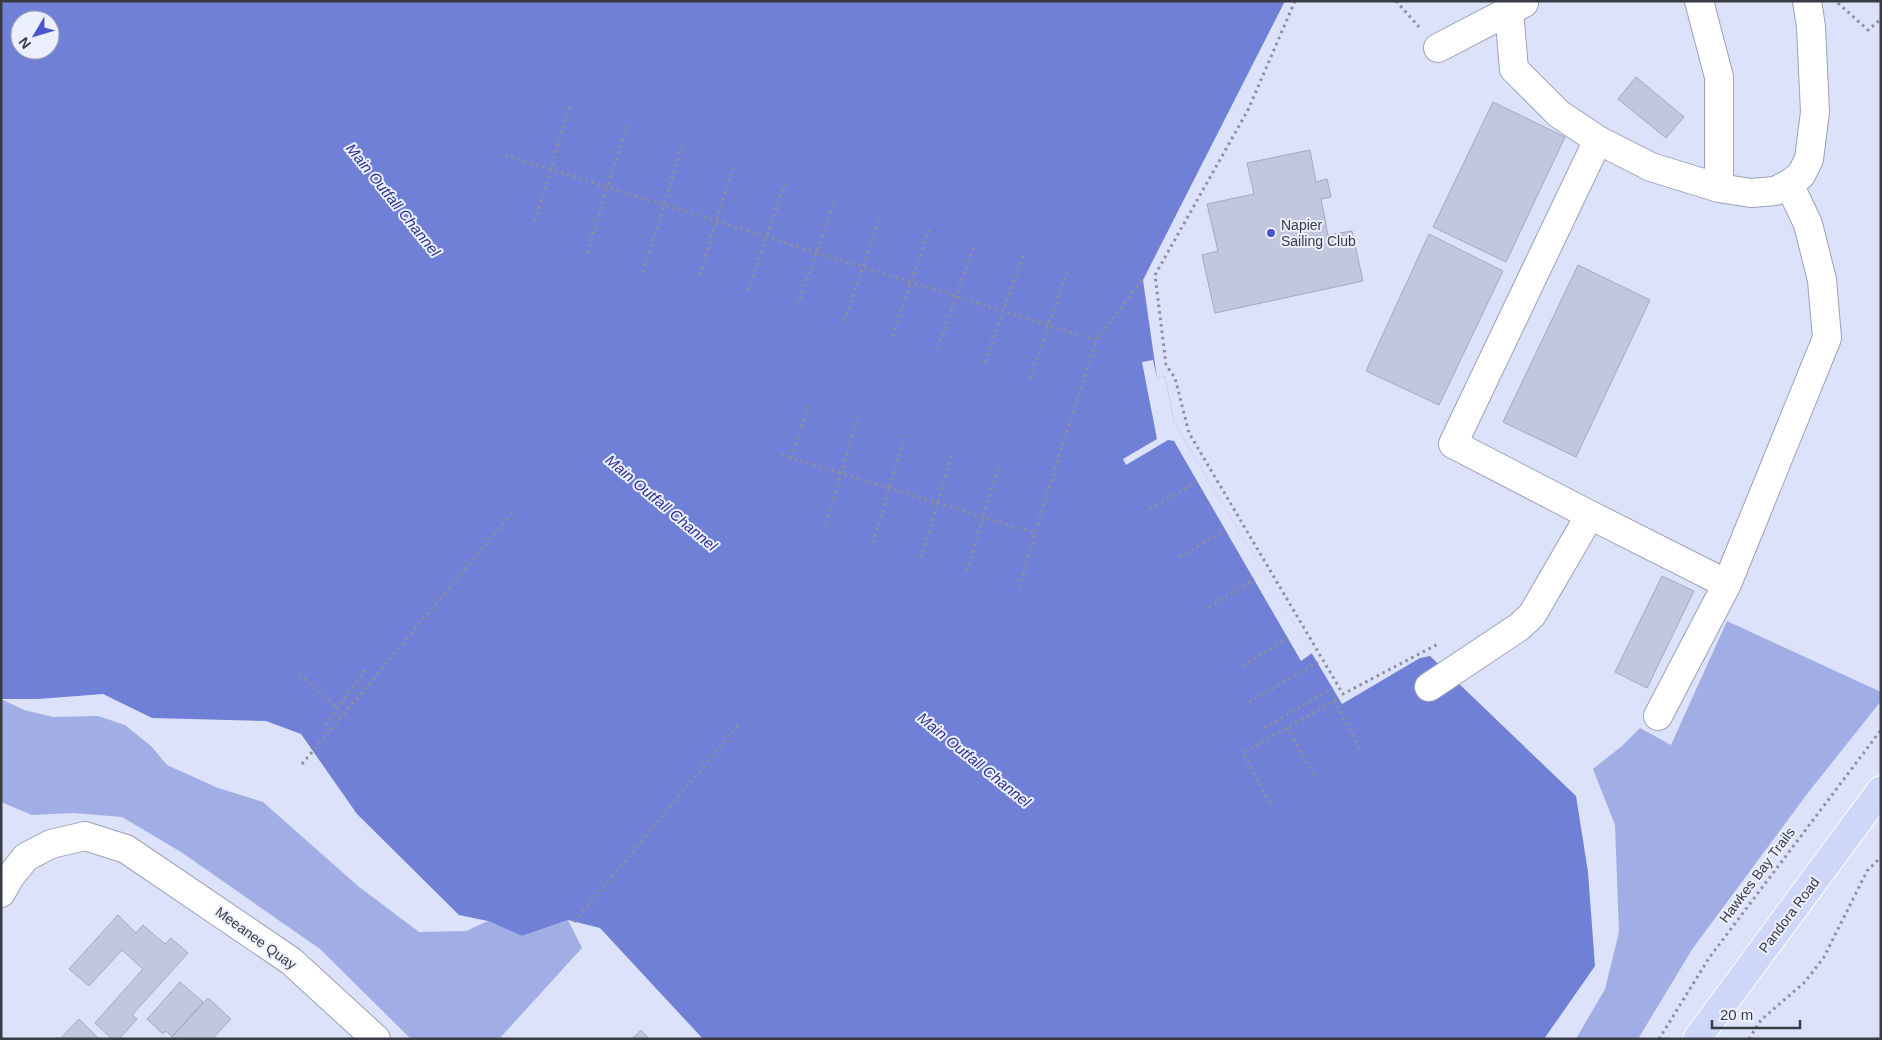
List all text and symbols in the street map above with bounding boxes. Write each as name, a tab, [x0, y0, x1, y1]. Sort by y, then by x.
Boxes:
north arrow	[10, 10, 60, 60]
text: N	[15, 34, 34, 52]
water label: Main Outfall Channel	[343, 140, 444, 260]
place label: Napier Sailing Club	[1281, 217, 1356, 249]
marker: Napier Sailing Club	[1265, 227, 1277, 239]
water label: Main Outfall Channel	[602, 451, 721, 555]
water label: Main Outfall Channel	[915, 709, 1035, 811]
street label: Hawkes Bay Trails	[1716, 824, 1798, 926]
street label: Pandora Road	[1755, 874, 1823, 956]
street label: Meeanee Quay	[213, 903, 299, 973]
scale bar	[1712, 998, 1800, 1030]
text: 20 m	[1720, 1006, 1753, 1023]

